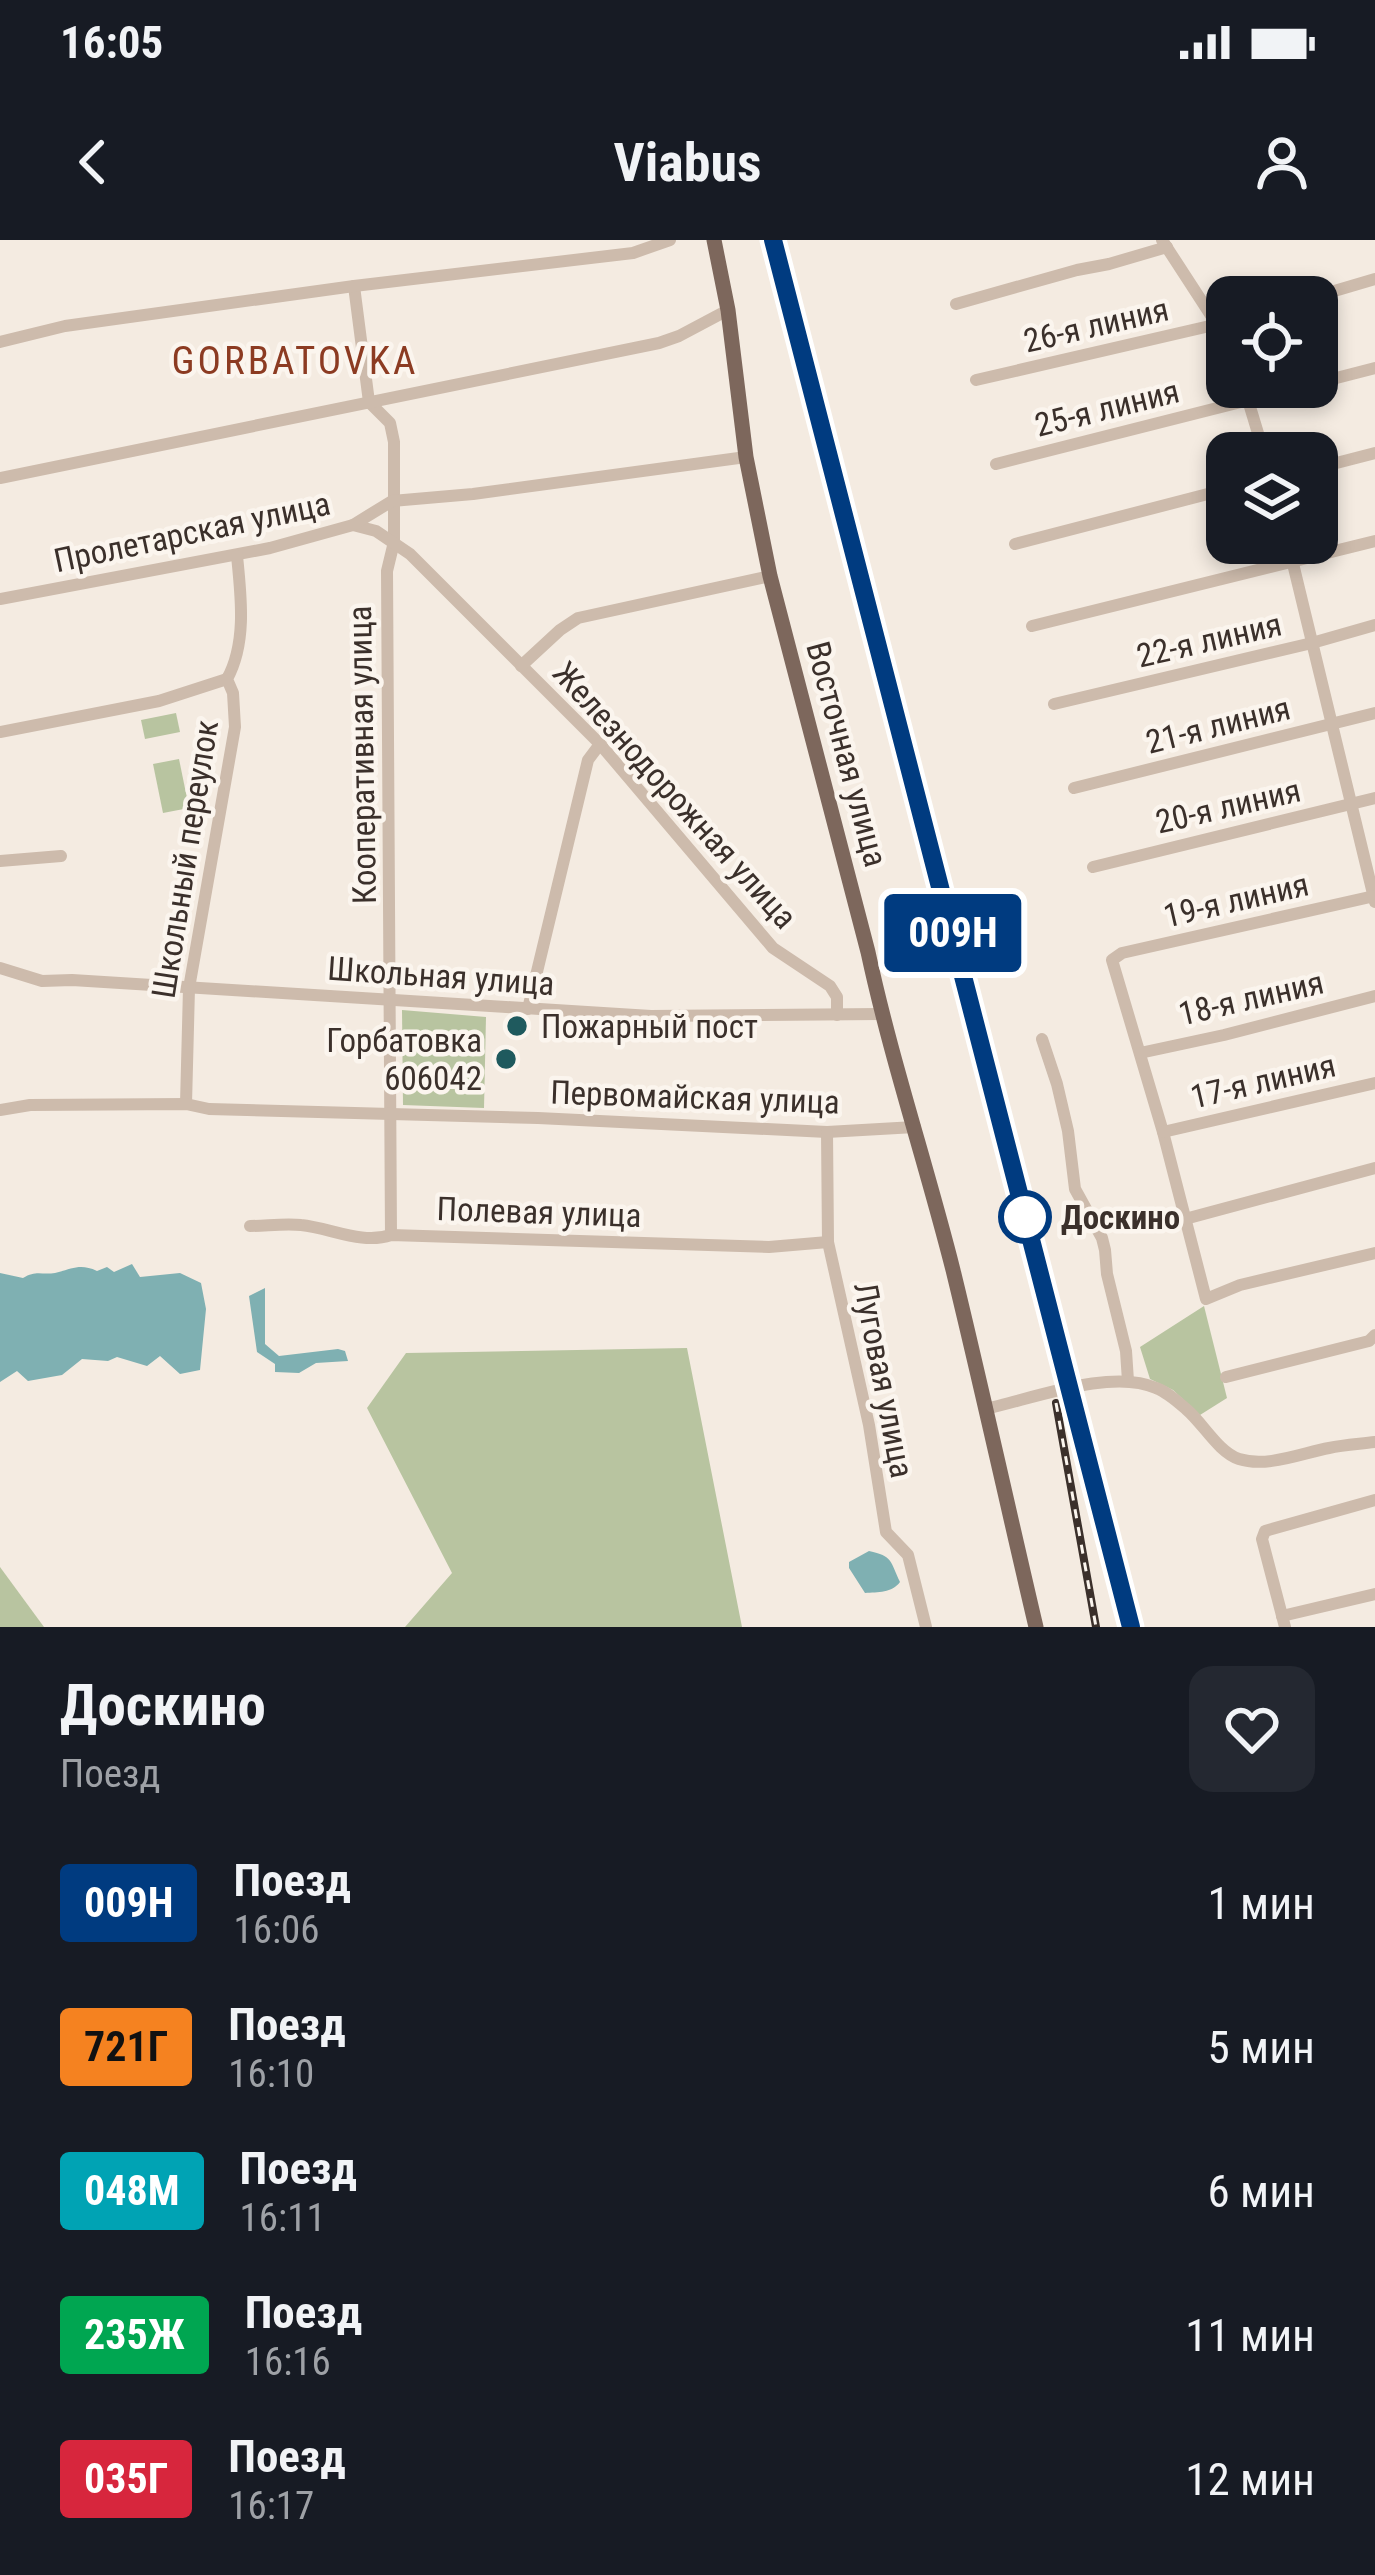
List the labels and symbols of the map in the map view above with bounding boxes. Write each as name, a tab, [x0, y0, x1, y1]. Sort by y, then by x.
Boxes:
street label: 26-я линия	[1020, 289, 1172, 361]
district label: GORBATOVKA	[172, 338, 418, 384]
street label: 25-я линия	[1031, 371, 1183, 445]
street label: Пролетарская улица	[50, 484, 334, 580]
street label: 22-я линия	[1133, 604, 1285, 676]
street label: Кооперативная улица	[340, 605, 384, 905]
street label: Восточная улица	[798, 637, 896, 871]
street label: Железнодорожная улица	[545, 654, 805, 936]
street label: 21-я линия	[1142, 688, 1294, 762]
street label: Школьный переулок	[144, 717, 226, 1001]
street label: 20-я линия	[1152, 770, 1304, 842]
street label: 19-я линия	[1160, 864, 1312, 936]
line badge: 009Н	[869, 894, 1037, 972]
street label: Школьная улица	[326, 949, 556, 1003]
street label: 18-я линия	[1175, 962, 1327, 1034]
place label: Пожарный пост	[541, 1007, 758, 1046]
marker: Пожарный пост	[504, 1013, 530, 1039]
place label: Горбатовка 606042	[326, 1021, 482, 1098]
street label: 17-я линия	[1187, 1045, 1339, 1117]
marker: Горбатовка 606042	[493, 1046, 519, 1072]
street label: Первомайская улица	[550, 1072, 840, 1122]
street label: Полевая улица	[436, 1189, 642, 1235]
marker: Доскино	[1000, 1192, 1050, 1242]
place label: Доскино	[1061, 1198, 1180, 1237]
street label: Луговая улица	[846, 1279, 922, 1481]

